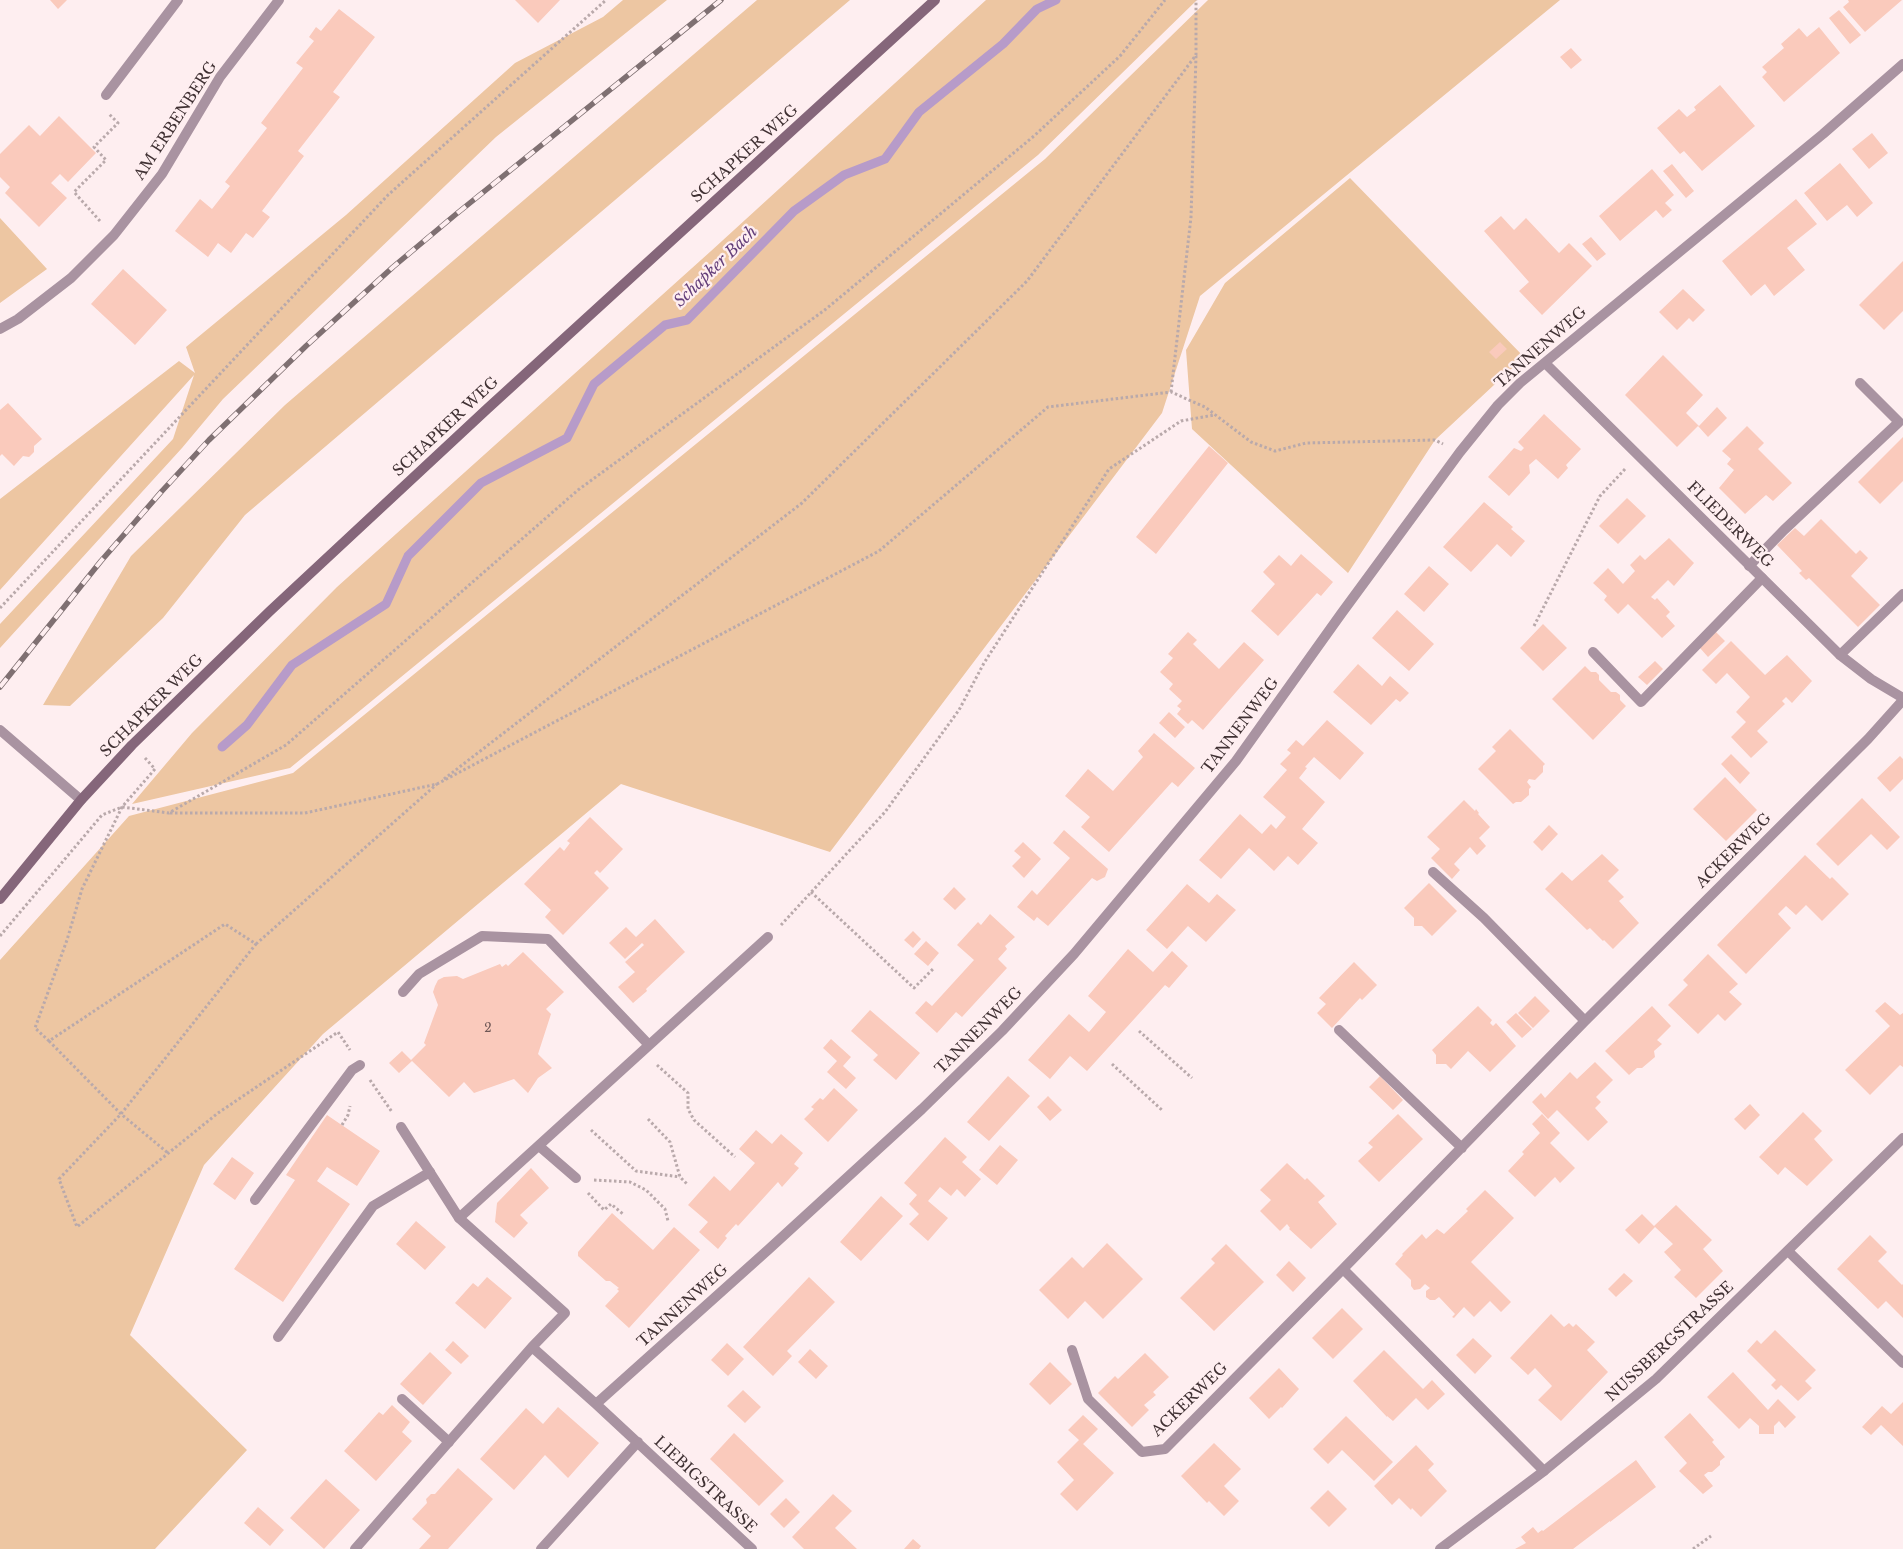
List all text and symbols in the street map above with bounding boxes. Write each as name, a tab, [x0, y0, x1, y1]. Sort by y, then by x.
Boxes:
street label: AM ERBENBERG	[131, 58, 221, 184]
street label: SCHAPKER WEG	[688, 101, 802, 207]
water label: Schapker Bach	[670, 223, 762, 311]
street label: TANNENWEG	[1491, 303, 1591, 393]
street label: SCHAPKER WEG	[389, 373, 503, 481]
street label: FLIEDERWEG	[1683, 478, 1777, 572]
street label: SCHAPKER WEG	[97, 651, 207, 761]
street label: TANNENWEG	[1199, 674, 1283, 778]
street label: ACKERWEG	[1693, 810, 1775, 892]
street label: TANNENWEG	[932, 984, 1026, 1078]
house number: 2	[484, 1022, 492, 1036]
street label: TANNENWEG	[634, 1261, 732, 1351]
street label: NUSSBERGSTRASSE	[1602, 1278, 1738, 1406]
street label: ACKERWEG	[1148, 1359, 1232, 1441]
street label: LIEBIGSTRASSE	[650, 1433, 760, 1537]

